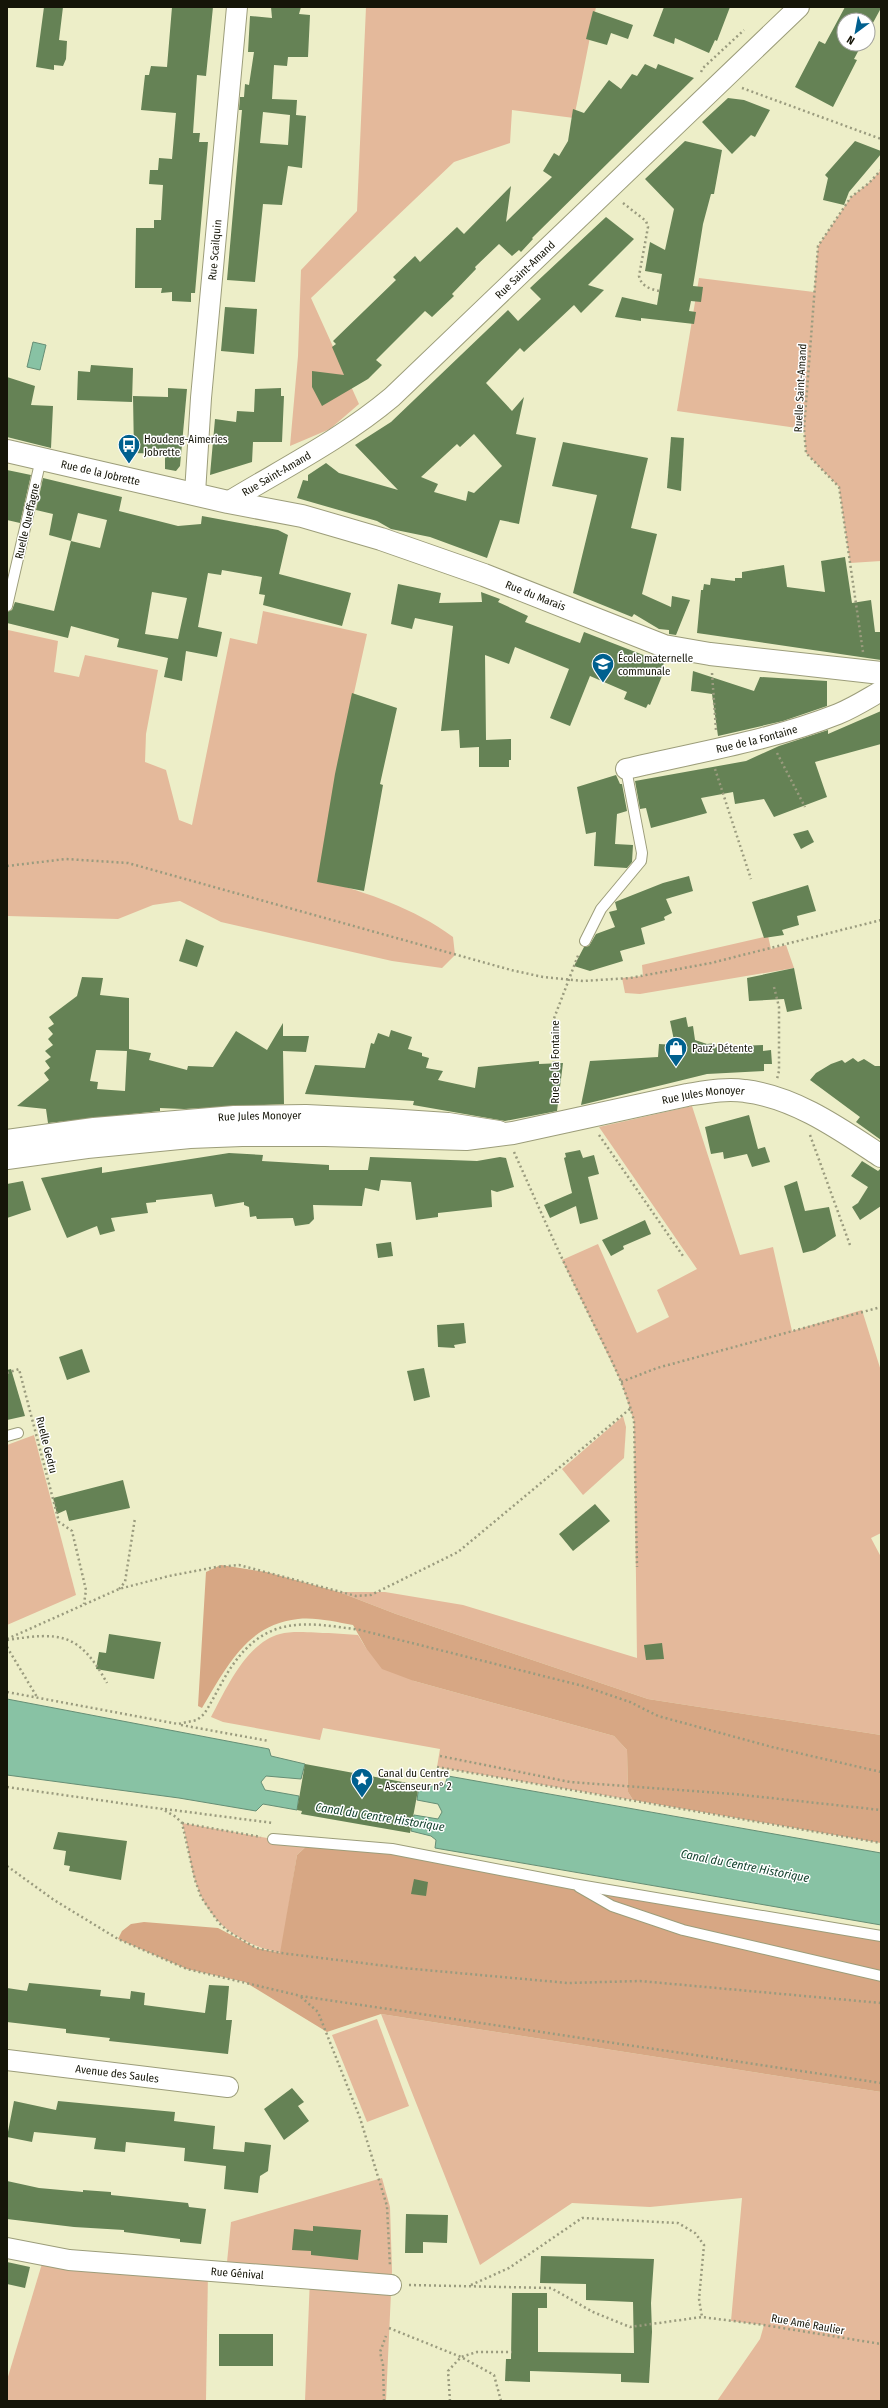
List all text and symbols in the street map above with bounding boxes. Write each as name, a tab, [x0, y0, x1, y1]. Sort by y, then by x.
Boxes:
north arrow	[836, 12, 876, 52]
text: N	[845, 33, 857, 47]
street label: Rue Scailquin	[206, 219, 224, 281]
street label: Rue Saint-Amand	[493, 238, 558, 302]
street label: Ruelle Saint-Amand	[792, 343, 809, 433]
bus stop icon: Houdeng-Aimeries Jobrette	[116, 432, 142, 465]
place label: Houdeng-Aimeries Jobrette	[144, 433, 228, 459]
street label: Rue Saint-Amand	[240, 449, 313, 499]
street label: Rue de la Jobrette	[60, 458, 141, 488]
street label: Ruelle Queffagne	[12, 482, 43, 560]
street label: Rue du Marais	[503, 578, 568, 614]
school or university icon: École maternelle communale	[590, 651, 616, 684]
place label: École maternelle communale	[618, 651, 693, 678]
street label: Rue de la Fontaine	[715, 723, 799, 756]
street label: Rue de la Fontaine	[549, 1020, 562, 1104]
shop icon: Pauz' Détente	[663, 1035, 689, 1068]
place label: Pauz' Détente	[692, 1042, 753, 1055]
street label: Rue Jules Monoyer	[661, 1084, 746, 1107]
street label: Rue Jules Monoyer	[217, 1109, 302, 1124]
street label: Ruelle Gedru	[33, 1415, 60, 1475]
place icon: Canal du Centre - Ascenseur n° 2	[349, 1766, 375, 1799]
place label: Canal du Centre - Ascenseur n° 2	[378, 1767, 452, 1793]
water label: Canal du Centre Historique	[314, 1800, 446, 1834]
water label: Canal du Centre Historique	[680, 1847, 811, 1885]
street label: Avenue des Saules	[75, 2062, 160, 2086]
street label: Rue Génival	[210, 2265, 264, 2282]
street label: Rue Amé Raulier	[770, 2312, 846, 2337]

